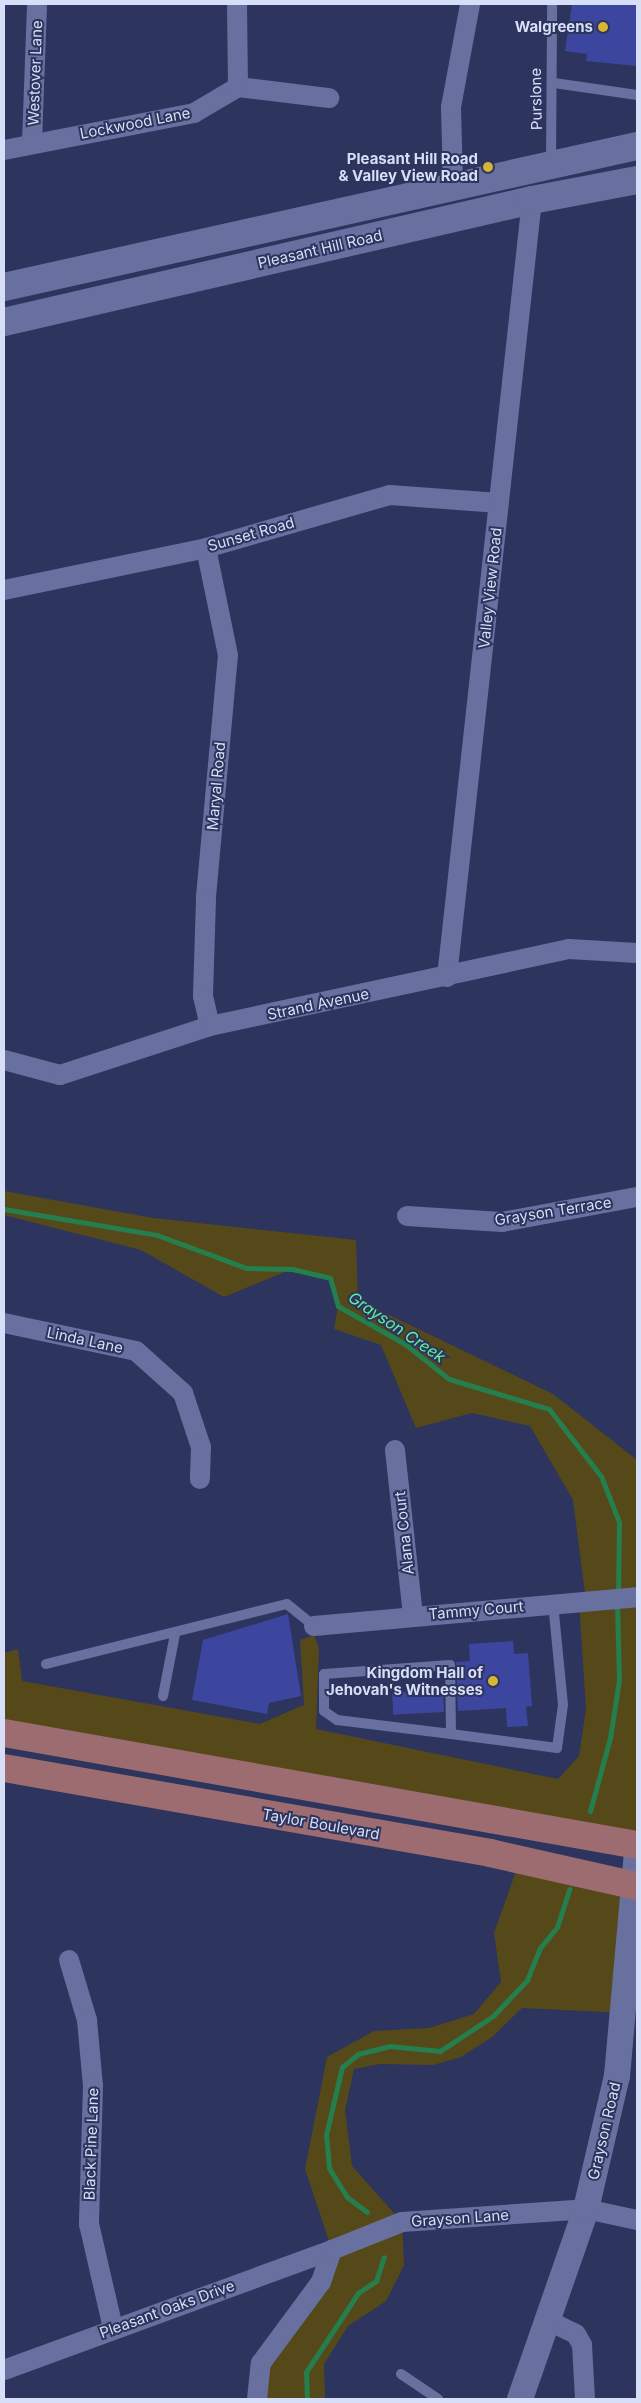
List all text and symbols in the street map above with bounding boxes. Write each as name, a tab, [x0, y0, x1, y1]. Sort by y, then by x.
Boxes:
place label: Walgreens	[515, 18, 593, 36]
street label: Westover Lane	[24, 20, 46, 126]
marker: Walgreens	[597, 21, 609, 33]
street label: Purslone	[526, 68, 546, 130]
street label: Lockwood Lane	[78, 103, 192, 143]
place label: Pleasant Hill Road & Valley View Road	[338, 149, 478, 184]
marker: Pleasant Hill Road & Valley View Road	[482, 161, 494, 173]
street label: Pleasant Hill Road	[256, 226, 384, 272]
street label: Sunset Road	[206, 513, 296, 555]
street label: Valley View Road	[475, 527, 505, 649]
street label: Maryal Road	[203, 741, 229, 831]
street label: Strand Avenue	[265, 984, 371, 1024]
street label: Grayson Terrace	[493, 1193, 613, 1229]
water label: Grayson Creek	[345, 1287, 449, 1367]
street label: Linda Lane	[45, 1323, 125, 1357]
street label: Alana Court	[391, 1491, 417, 1575]
street label: Tammy Court	[428, 1597, 524, 1623]
place label: Kingdom Hall of Jehovah's Witnesses	[326, 1663, 483, 1698]
marker: Kingdom Hall of Jehovah's Witnesses	[487, 1675, 499, 1687]
street label: Taylor Boulevard	[261, 1805, 381, 1843]
street label: Grayson Road	[584, 2080, 624, 2182]
street label: Black Pine Lane	[80, 2087, 102, 2201]
street label: Grayson Lane	[411, 2206, 509, 2230]
street label: Pleasant Oaks Drive	[97, 2276, 237, 2342]

